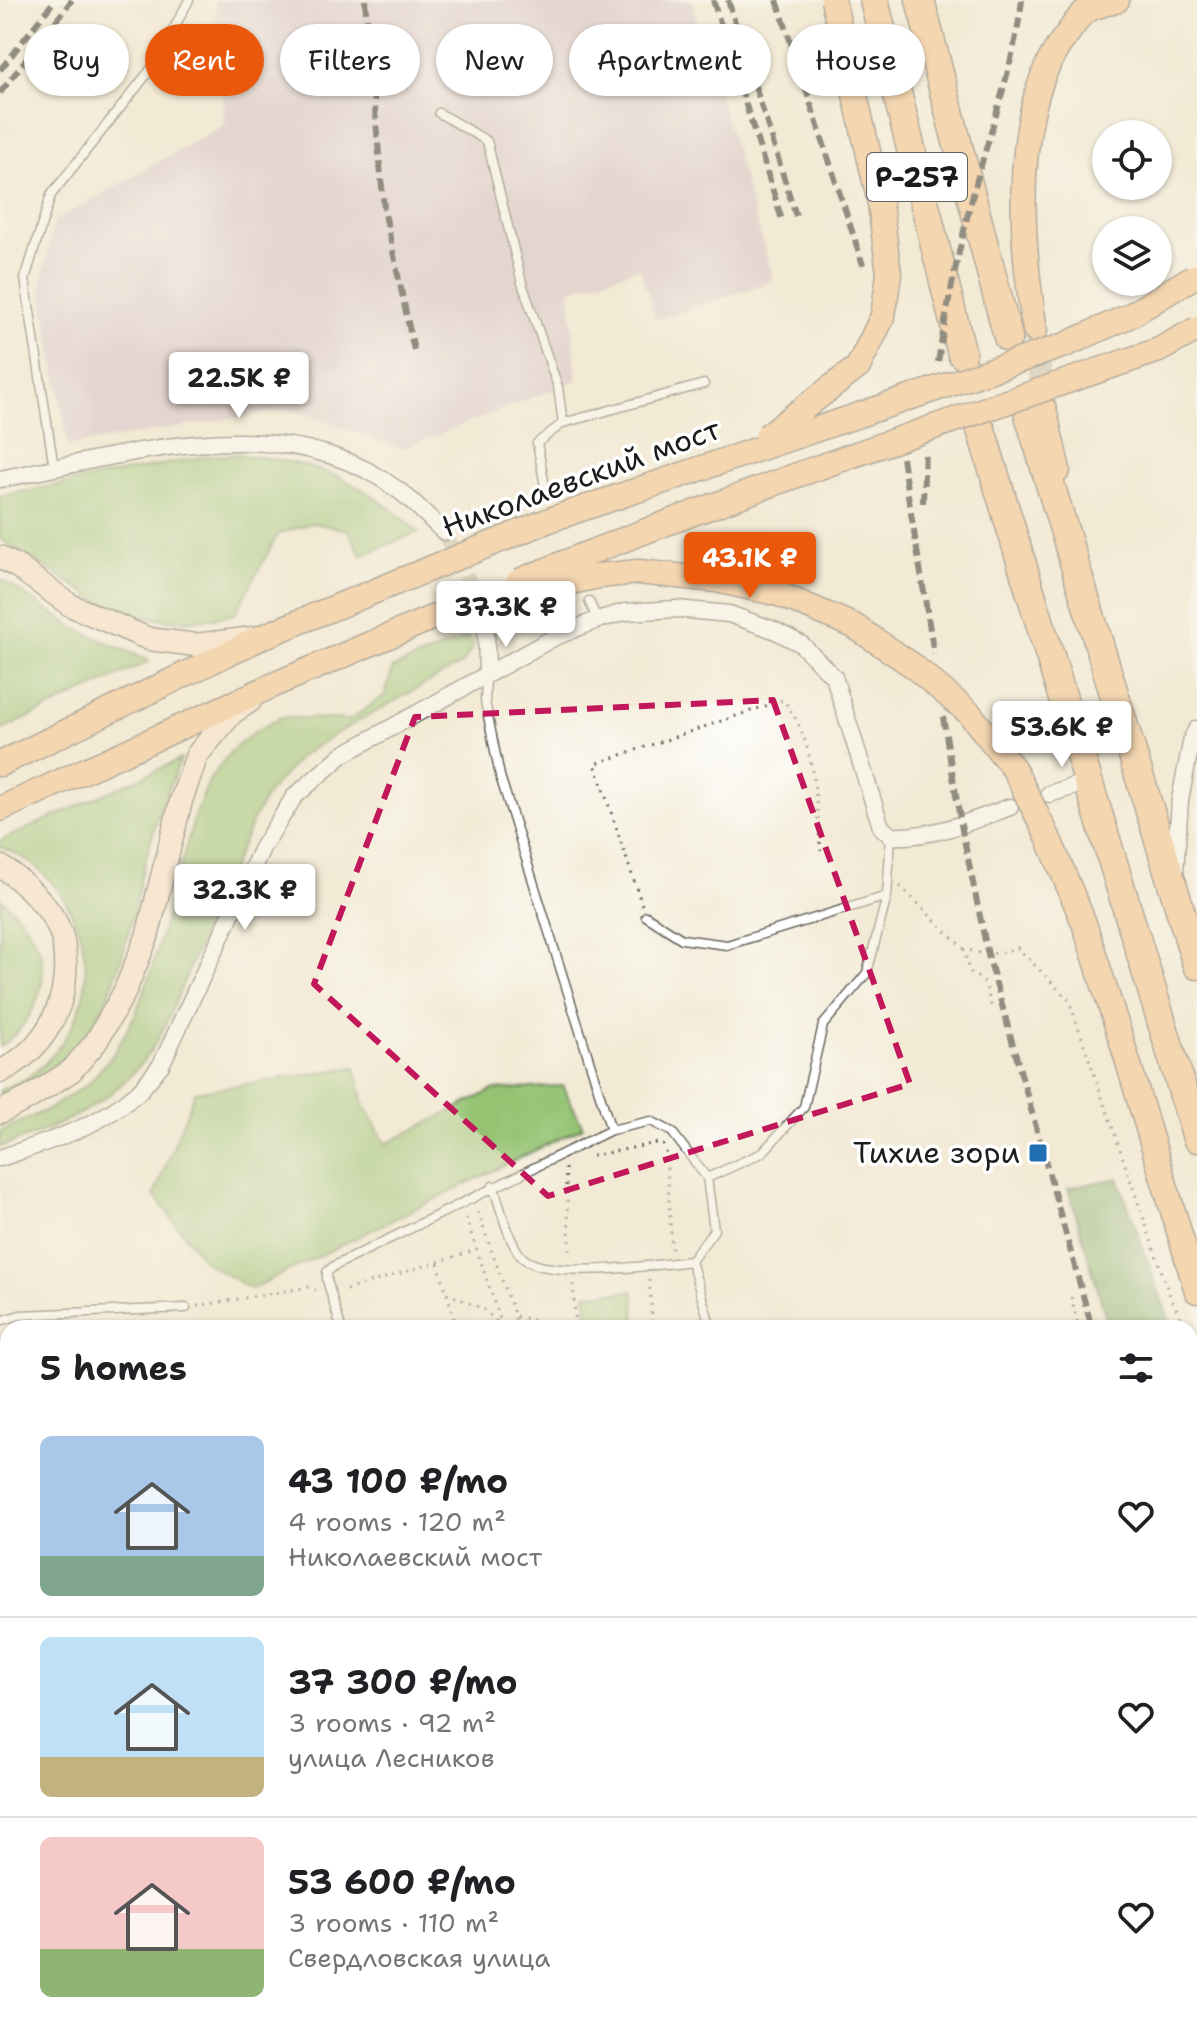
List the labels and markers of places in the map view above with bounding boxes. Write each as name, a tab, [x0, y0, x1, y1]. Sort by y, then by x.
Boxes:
pin: 22.5K ₽	[165, 352, 313, 420]
pin: 43.1K ₽	[676, 532, 824, 600]
pin: 37.3K ₽	[432, 581, 580, 649]
pin: 53.6K ₽	[988, 701, 1136, 769]
pin: 32.3K ₽	[171, 864, 319, 932]
place label: Тихие зори	[853, 1132, 1020, 1173]
marker: Тихие зори	[1027, 1142, 1049, 1164]

